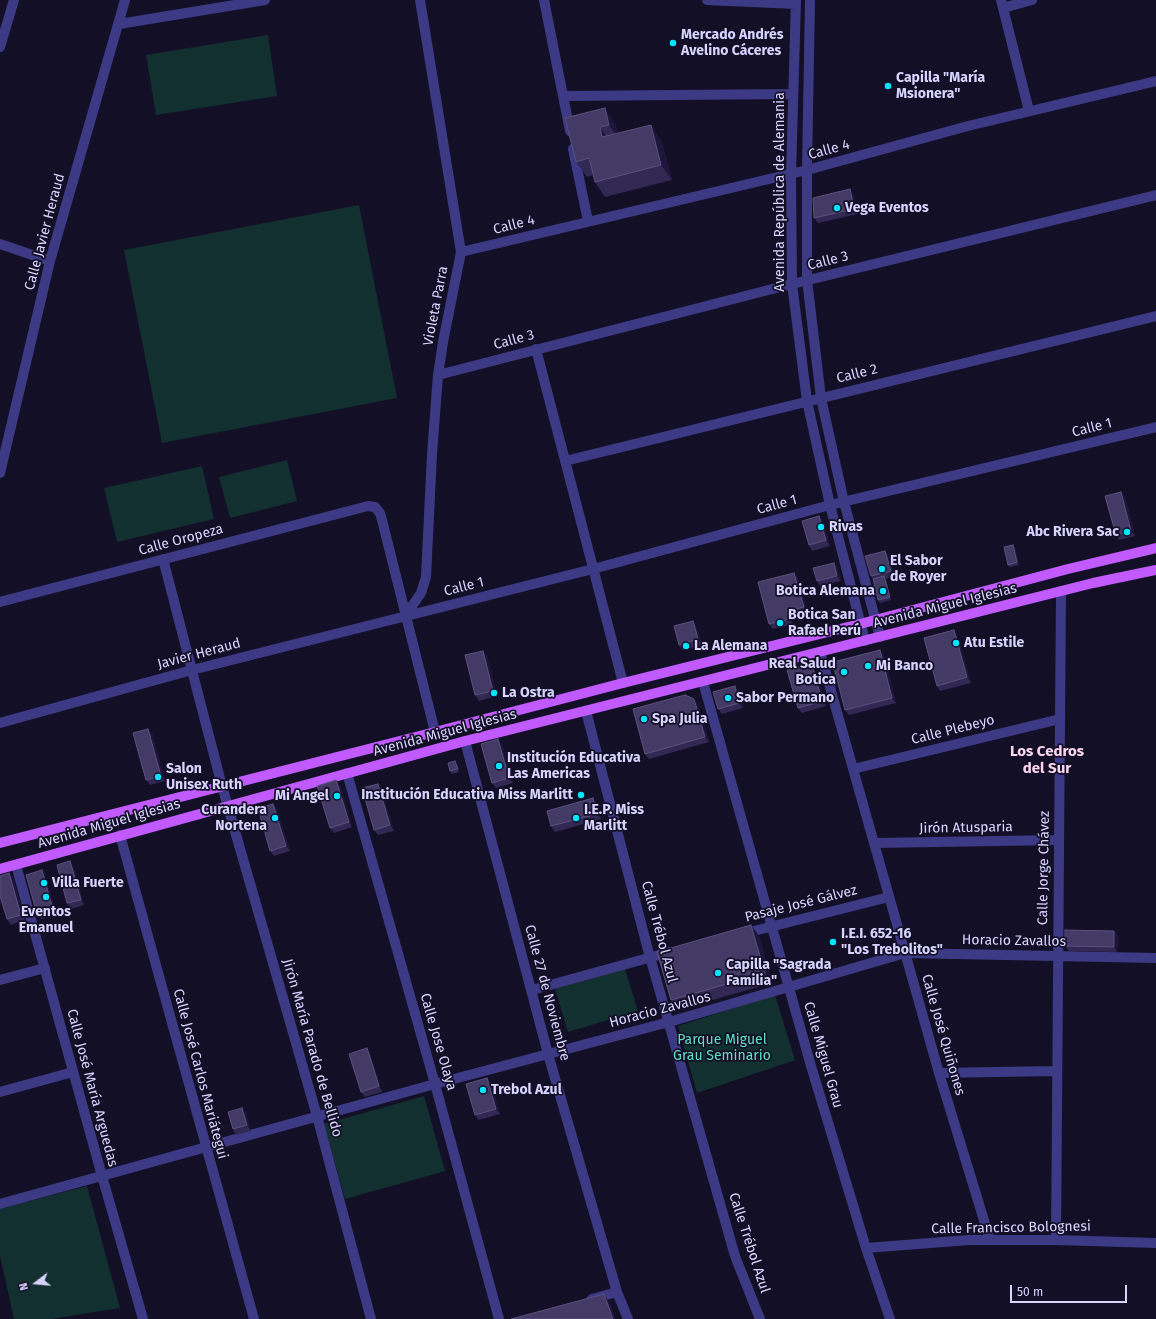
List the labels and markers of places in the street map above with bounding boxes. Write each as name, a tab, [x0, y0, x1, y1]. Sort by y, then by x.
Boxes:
place label: Mercado Andrés Avelino Cáceres	[681, 27, 783, 60]
marker: Mercado Andrés Avelino Cáceres	[668, 38, 678, 48]
place label: Capilla "María Msionera"	[896, 70, 985, 102]
marker: Capilla "María Msionera"	[883, 81, 893, 91]
place label: Vega Eventos	[845, 200, 929, 216]
marker: Vega Eventos	[832, 203, 842, 213]
place label: Rivas	[829, 519, 863, 535]
marker: Rivas	[816, 522, 826, 532]
place label: Abc Rivera Sac	[1026, 524, 1119, 540]
marker: Abc Rivera Sac	[1122, 527, 1132, 537]
place label: El Sabor de Royer	[890, 553, 946, 586]
marker: El Sabor de Royer	[877, 564, 887, 574]
place label: Botica Alemana	[776, 583, 875, 599]
marker: Botica Alemana	[878, 586, 888, 596]
place label: Botica San Rafael Perú	[788, 607, 861, 640]
marker: Botica San Rafael Perú	[775, 618, 785, 628]
place label: Atu Estile	[964, 635, 1024, 651]
place label: La Alemana	[694, 638, 767, 654]
marker: Atu Estile	[951, 638, 961, 648]
marker: La Alemana	[681, 641, 691, 651]
place label: Real Salud Botica	[769, 656, 836, 688]
place label: Mi Banco	[876, 658, 933, 674]
marker: Mi Banco	[863, 661, 873, 671]
marker: Real Salud Botica	[839, 667, 849, 677]
place label: La Ostra	[502, 685, 555, 701]
marker: La Ostra	[489, 688, 499, 698]
place label: Sabor Permano	[736, 690, 834, 706]
marker: Sabor Permano	[723, 693, 733, 703]
place label: Spa Julia	[652, 711, 707, 727]
marker: Spa Julia	[639, 714, 649, 724]
place label: Institución Educativa Las Americas	[507, 750, 641, 782]
place label: Salon Unisex Ruth	[166, 761, 242, 794]
marker: Institución Educativa Las Americas	[494, 761, 504, 771]
marker: Salon Unisex Ruth	[153, 772, 163, 782]
place label: Institución Educativa Miss Marlitt	[361, 787, 573, 803]
place label: Mi Angel	[275, 788, 329, 804]
marker: Institución Educativa Miss Marlitt	[576, 790, 586, 800]
marker: Mi Angel	[332, 791, 342, 801]
place label: Curandera Nortena	[201, 802, 267, 834]
place label: I.E.P. Miss Marlitt	[584, 802, 644, 834]
marker: Curandera Nortena	[270, 813, 280, 823]
marker: I.E.P. Miss Marlitt	[571, 813, 581, 823]
place label: Villa Fuerte	[52, 875, 124, 891]
marker: Villa Fuerte	[39, 878, 49, 888]
marker: Eventos Emanuel	[41, 892, 51, 902]
place label: Eventos Emanuel	[19, 904, 73, 936]
place label: I.E.I. 652-16 "Los Trebolitos"	[841, 926, 943, 958]
marker: I.E.I. 652-16 "Los Trebolitos"	[828, 937, 838, 947]
place label: Capilla "Sagrada Familia"	[726, 957, 831, 990]
marker: Capilla "Sagrada Familia"	[713, 968, 723, 978]
place label: Trebol Azul	[491, 1082, 562, 1098]
marker: Trebol Azul	[478, 1085, 488, 1095]

